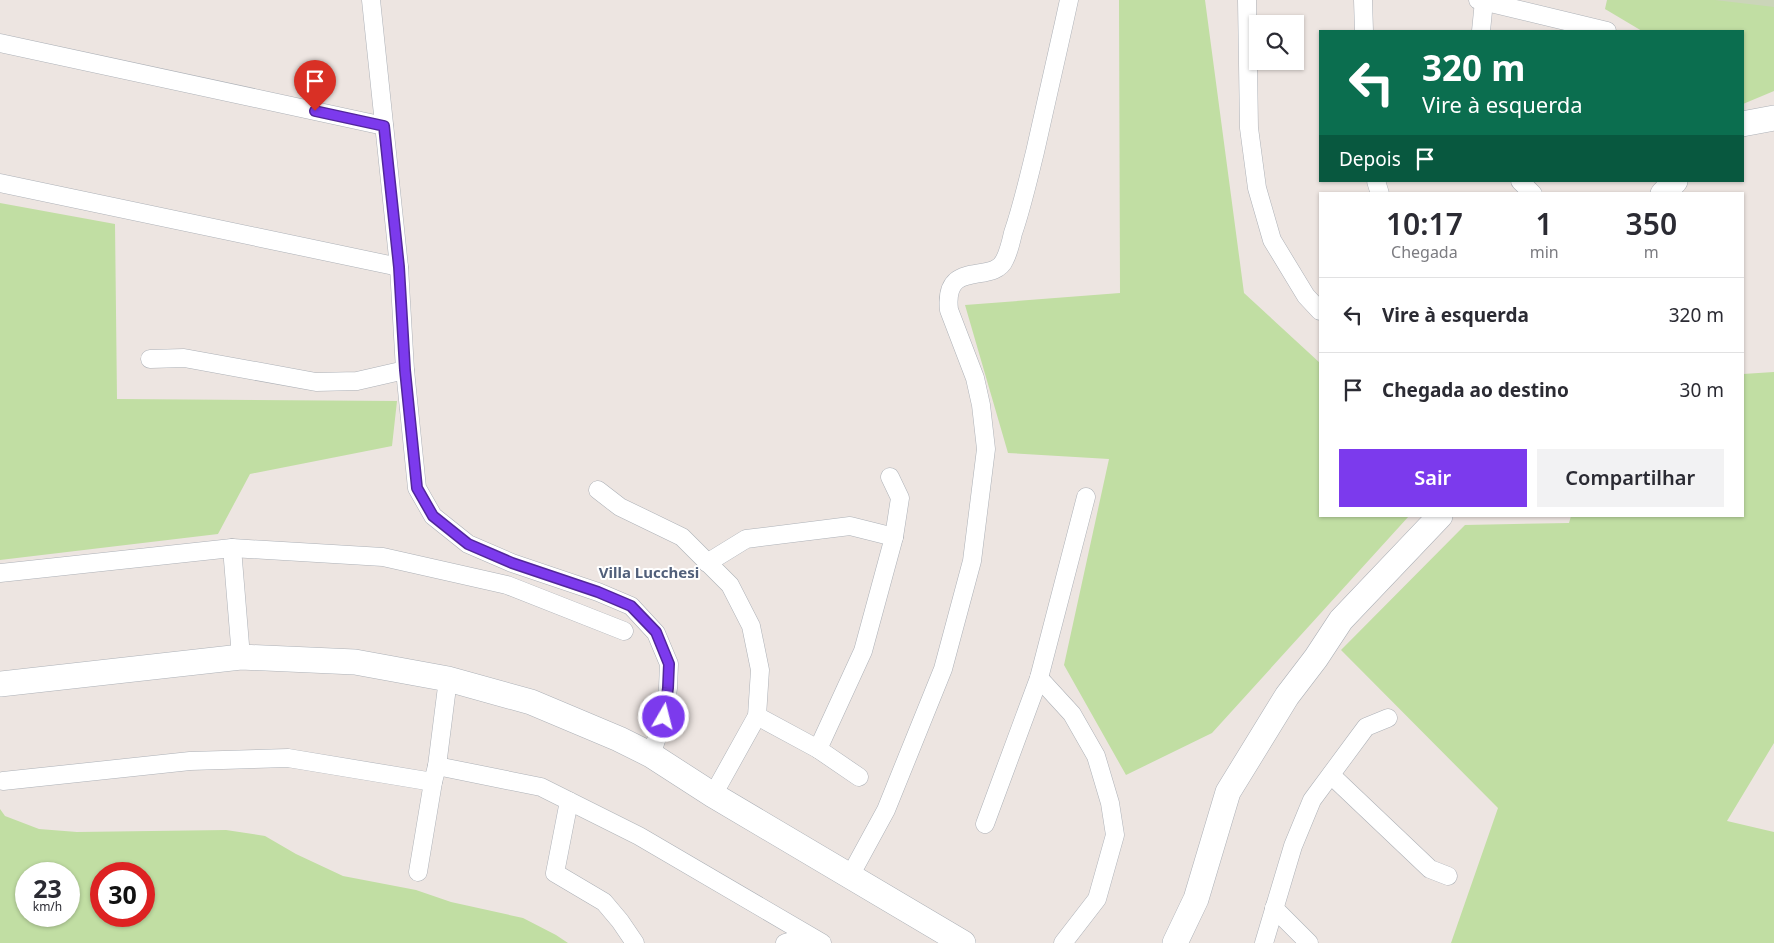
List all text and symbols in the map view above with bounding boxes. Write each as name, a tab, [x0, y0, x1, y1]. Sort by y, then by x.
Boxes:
map controls	[1249, 15, 1304, 70]
button: search	[1249, 15, 1304, 70]
text: 320 m	[1422, 44, 1525, 91]
icon: left	[1339, 50, 1404, 115]
pin	[294, 60, 336, 111]
icon: arrive	[301, 67, 329, 95]
text: Vire à esquerda	[1422, 89, 1583, 119]
icon: arrive	[1411, 145, 1439, 173]
text: Depois	[1339, 146, 1401, 172]
text: 10:17	[1386, 203, 1463, 244]
text: 1	[1536, 203, 1553, 244]
text: 350	[1626, 203, 1677, 244]
text: Chegada	[1391, 241, 1458, 263]
text: min	[1530, 241, 1559, 263]
text: m	[1644, 241, 1659, 263]
icon: left	[1339, 301, 1367, 329]
text: Vire à esquerda	[1382, 302, 1529, 328]
text: 320 m	[1669, 302, 1724, 328]
icon: arrive	[1339, 376, 1367, 404]
text: Chegada ao destino	[1382, 377, 1569, 403]
text: 30 m	[1680, 377, 1724, 403]
button: Sair	[1339, 449, 1527, 507]
button: Compartilhar	[1537, 449, 1724, 507]
district label: Villa Lucchesi	[599, 562, 699, 582]
position arrow	[637, 690, 689, 742]
speed limit sign: 30	[90, 862, 155, 927]
text: 23	[33, 871, 62, 905]
text: km/h	[33, 898, 62, 915]

